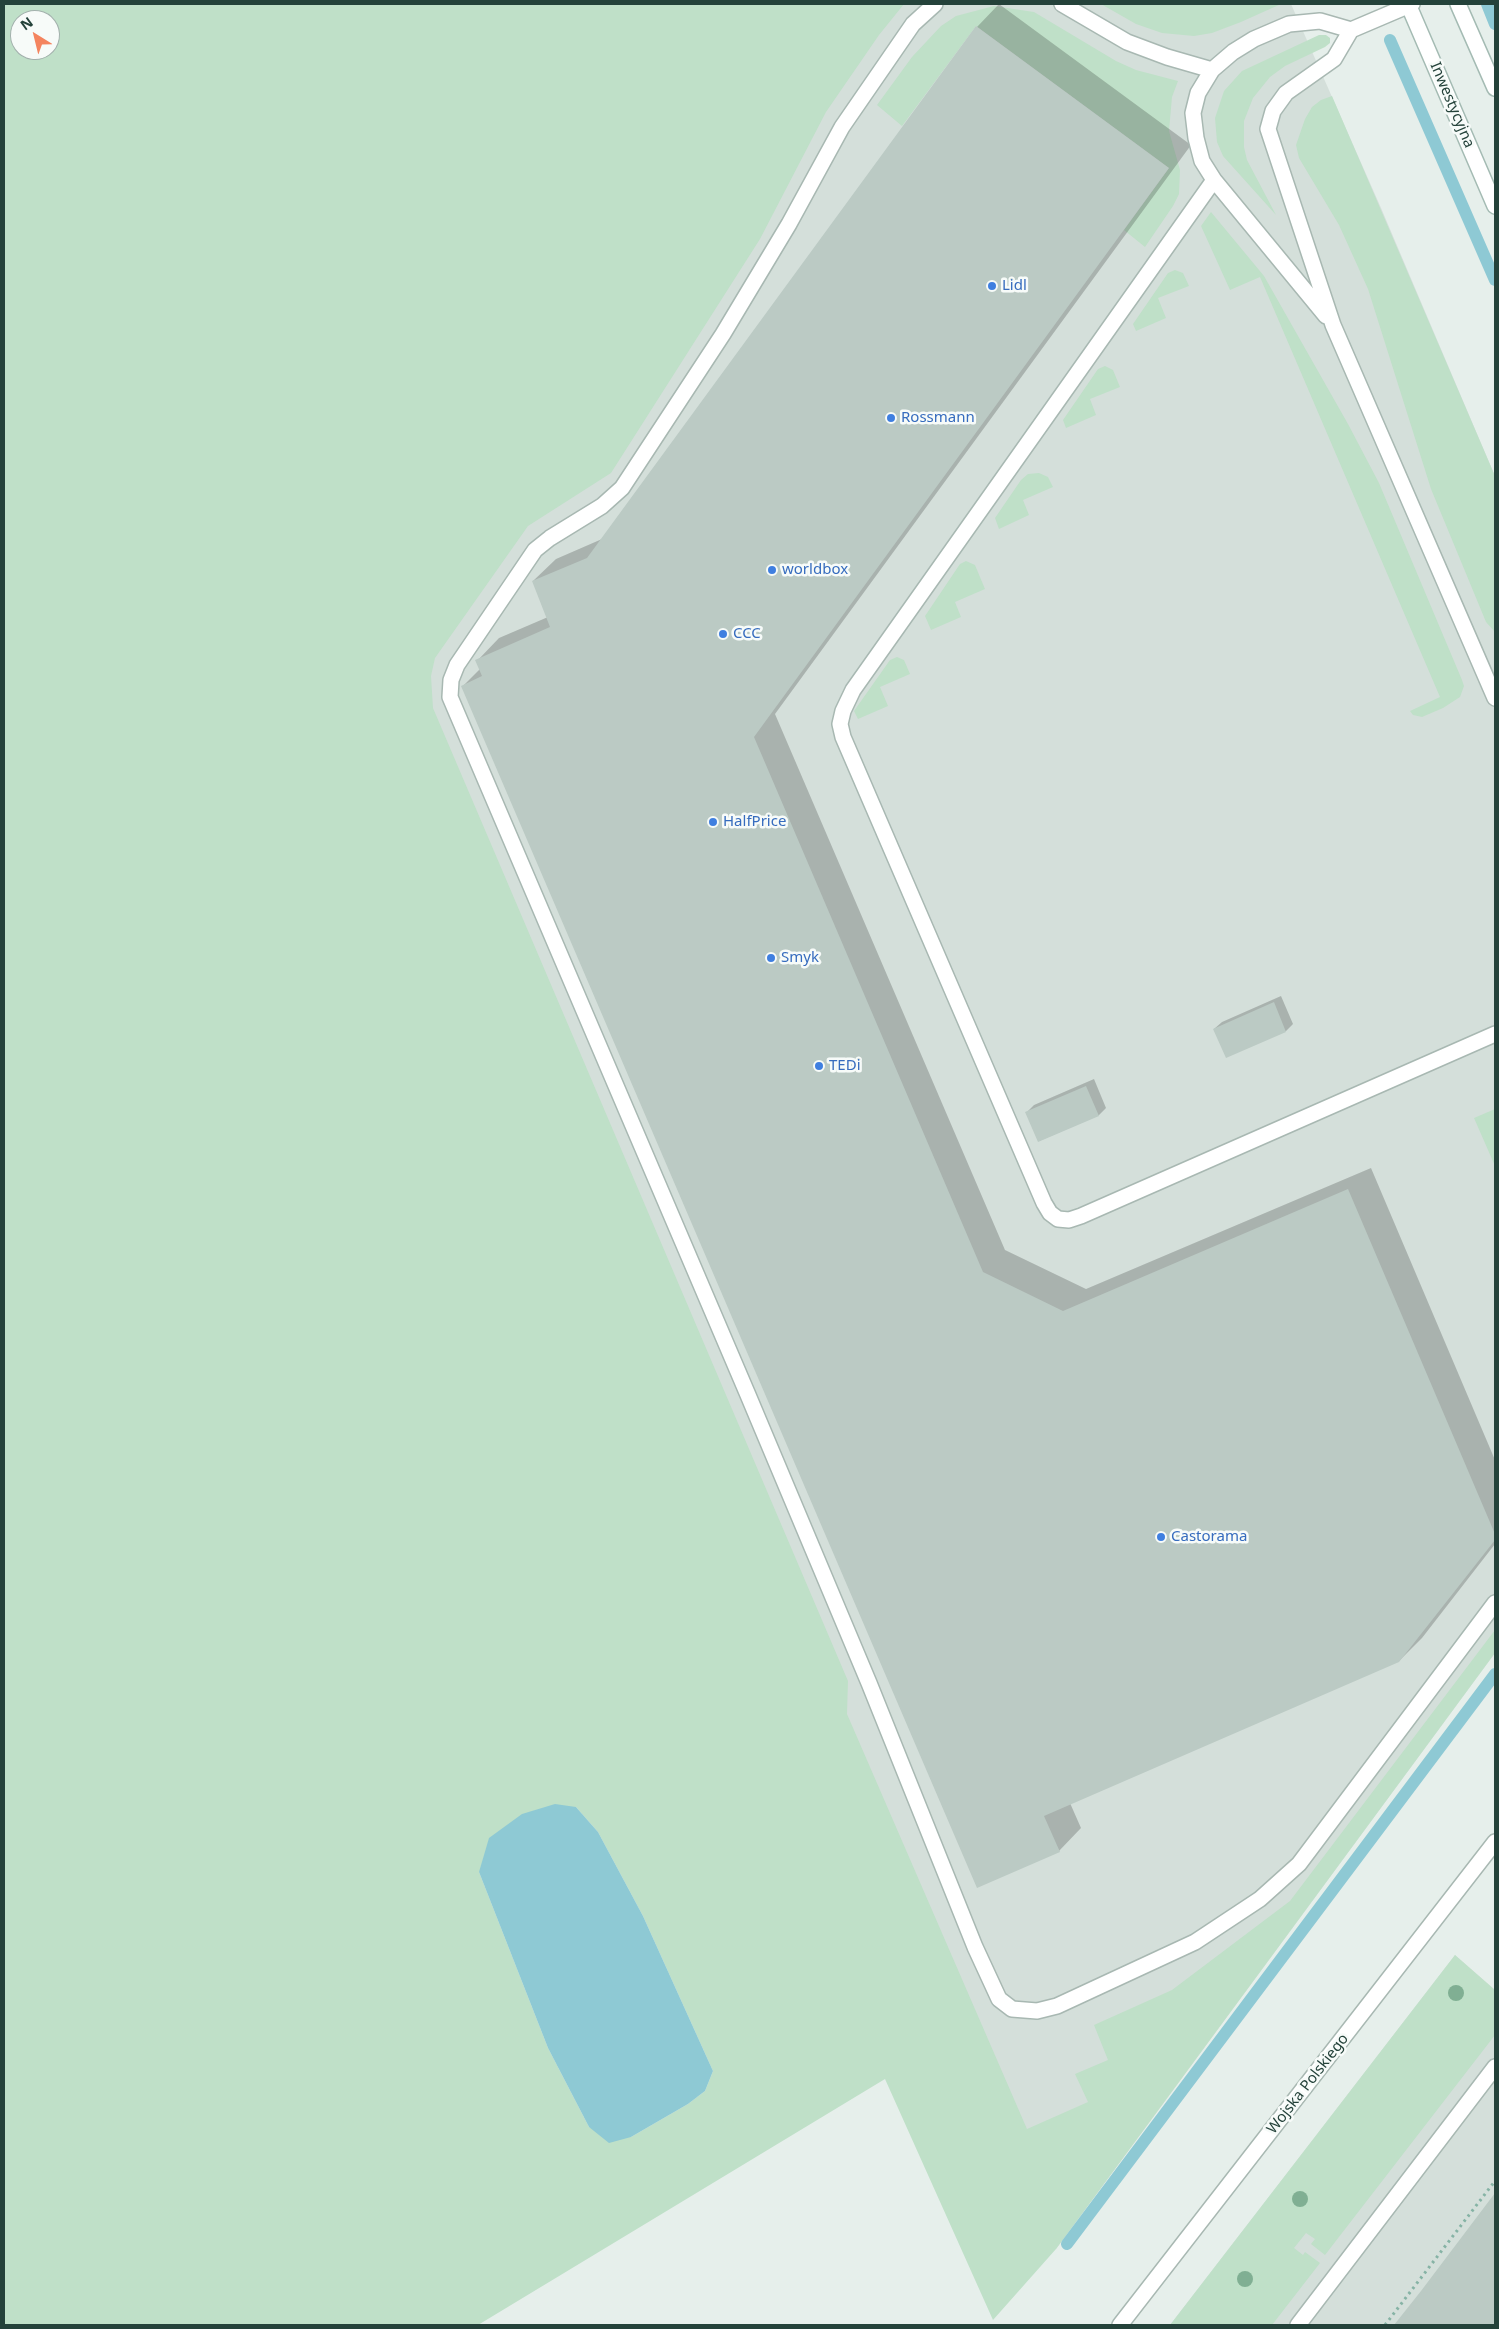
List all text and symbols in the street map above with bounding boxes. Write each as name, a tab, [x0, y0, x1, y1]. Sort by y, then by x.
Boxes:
north arrow	[10, 10, 60, 60]
text: N	[16, 12, 37, 34]
street label: Inwestycyjna	[1426, 59, 1478, 151]
place label: Lidl	[1002, 277, 1027, 295]
marker: Lidl	[986, 280, 998, 292]
place label: Rossmann	[901, 409, 975, 427]
marker: Rossmann	[885, 412, 897, 424]
place label: worldbox	[782, 561, 848, 579]
marker: worldbox	[766, 564, 778, 576]
place label: CCC	[733, 625, 761, 643]
marker: CCC	[717, 628, 729, 640]
place label: HalfPrice	[723, 813, 786, 831]
marker: HalfPrice	[707, 816, 719, 828]
place label: Smyk	[781, 949, 819, 967]
marker: Smyk	[765, 952, 777, 964]
place label: TEDi	[829, 1057, 860, 1075]
marker: TEDi	[813, 1060, 825, 1072]
place label: Castorama	[1171, 1528, 1247, 1546]
marker: Castorama	[1155, 1531, 1167, 1543]
street label: Wojska Polskiego	[1263, 2030, 1353, 2138]

